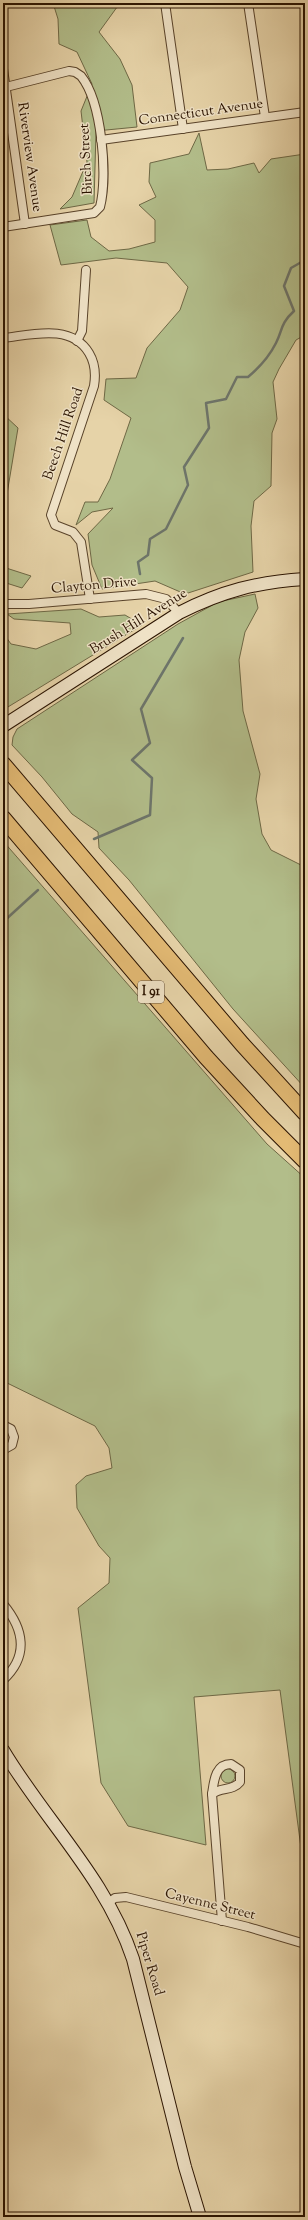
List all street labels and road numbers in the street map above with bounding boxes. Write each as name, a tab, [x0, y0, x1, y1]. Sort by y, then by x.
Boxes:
street label: Connecticut Avenue	[138, 94, 264, 132]
street label: Riverview Avenue	[11, 101, 47, 213]
street label: Birch Street	[75, 123, 99, 195]
street label: Beech Hill Road	[39, 385, 89, 483]
street label: Clayton Drive	[50, 572, 138, 600]
street label: Brush Hill Avenue	[86, 584, 192, 660]
road number: I 91	[138, 981, 164, 1003]
street label: Cayenne Street	[163, 1884, 258, 1926]
street label: Piper Road	[130, 1930, 168, 1998]

